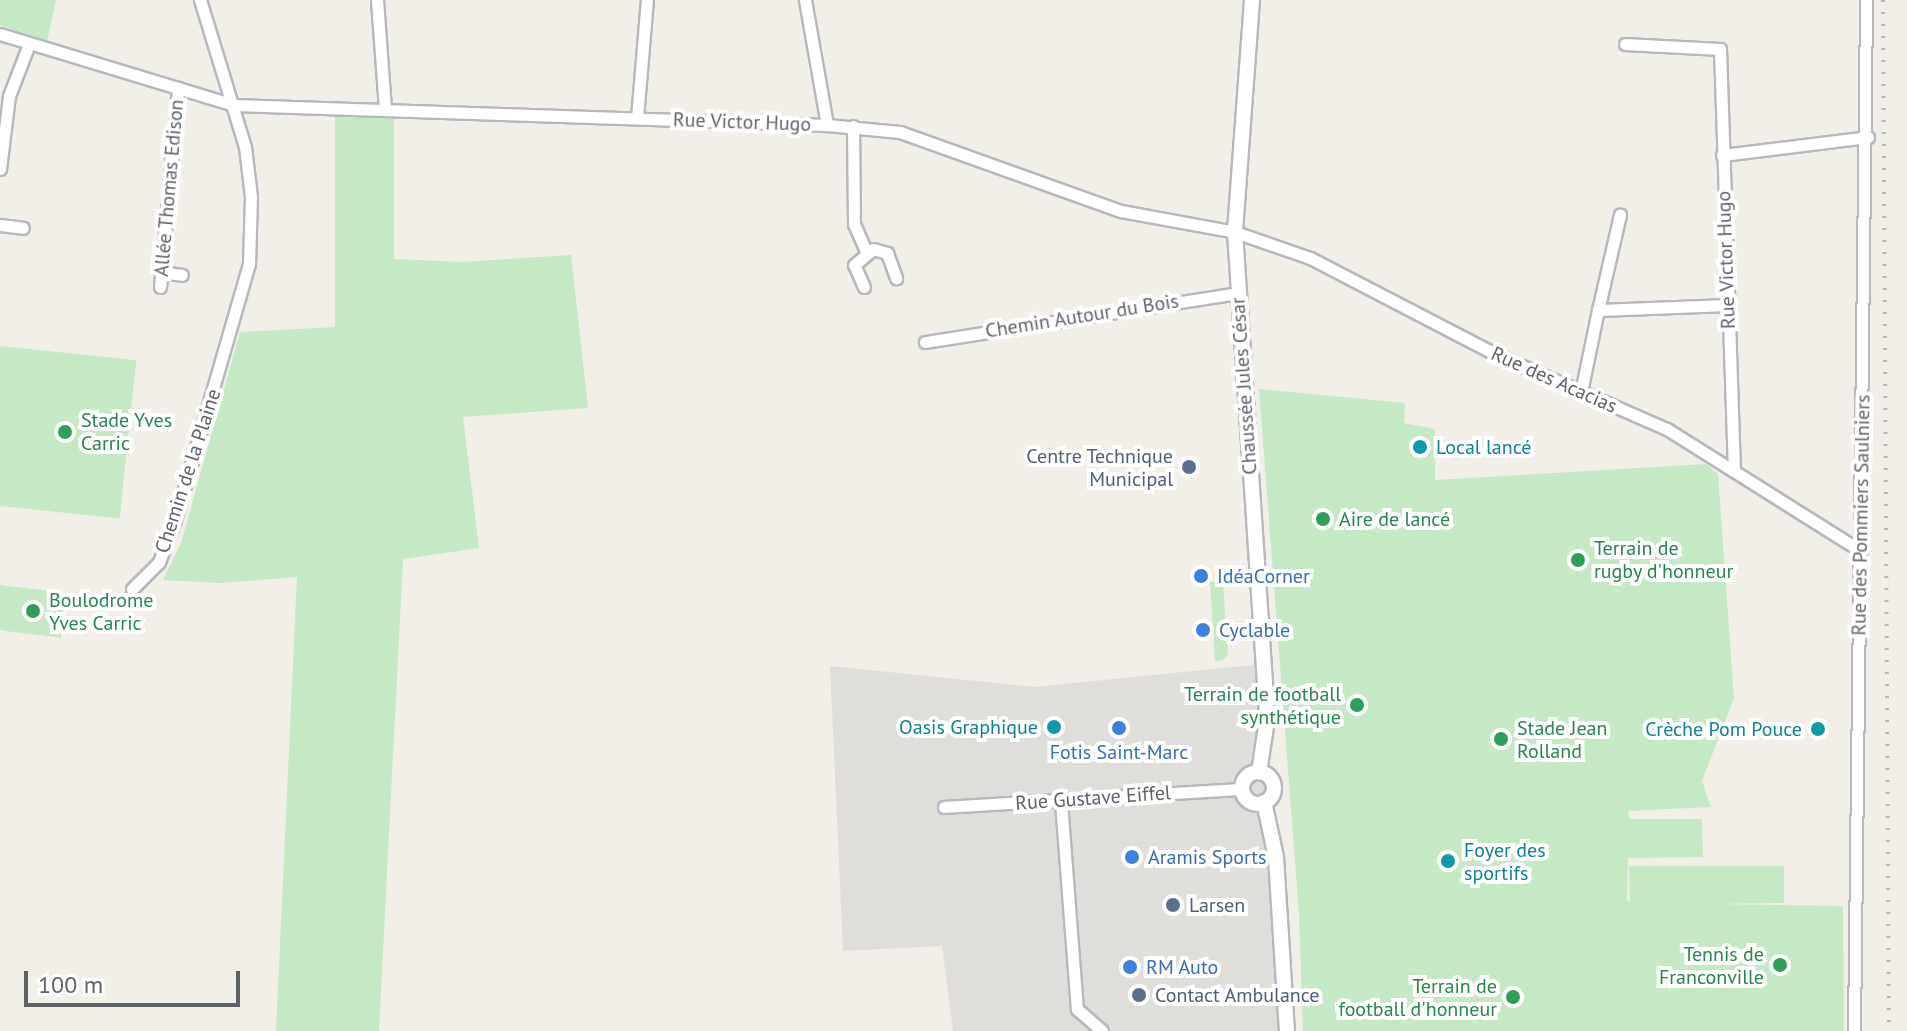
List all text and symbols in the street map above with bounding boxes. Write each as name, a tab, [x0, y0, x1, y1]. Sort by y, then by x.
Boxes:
street label: Allée Thomas Edison	[149, 98, 189, 278]
street label: Rue Victor Hugo	[672, 108, 812, 136]
street label: Rue Victor Hugo	[1712, 190, 1740, 330]
street label: Chemin Autour du Bois	[983, 289, 1181, 343]
street label: Chaussée Jules César	[1226, 297, 1262, 475]
street label: Rue des Acacias	[1487, 341, 1621, 419]
street label: Chemin de la Plaine	[150, 386, 226, 556]
street label: Rue des Pommiers Saulniers	[1847, 394, 1875, 636]
place label: Stade Yves Carric	[81, 408, 173, 455]
marker: Stade Yves Carric	[56, 423, 74, 441]
place label: Local lancé	[1436, 435, 1531, 459]
marker: Local lancé	[1411, 438, 1429, 456]
place label: Centre Technique Municipal	[1026, 444, 1173, 491]
marker: Centre Technique Municipal	[1180, 458, 1198, 476]
place label: Aire de lancé	[1339, 507, 1450, 531]
marker: Aire de lancé	[1314, 510, 1332, 528]
place label: Terrain de rugby d'honneur	[1594, 536, 1734, 583]
marker: Terrain de rugby d'honneur	[1569, 551, 1587, 569]
place label: IdéaCorner	[1217, 564, 1310, 588]
marker: IdéaCorner	[1192, 567, 1210, 585]
place label: Boulodrome Yves Carric	[49, 588, 153, 635]
marker: Boulodrome Yves Carric	[24, 602, 42, 620]
place label: Cyclable	[1219, 618, 1290, 642]
marker: Cyclable	[1194, 621, 1212, 639]
place label: Terrain de football synthétique	[1184, 682, 1341, 729]
marker: Terrain de football synthétique	[1348, 696, 1366, 714]
place label: Oasis Graphique	[899, 715, 1038, 739]
place label: Stade Jean Rolland	[1517, 716, 1607, 763]
place label: Crèche Pom Pouce	[1645, 717, 1802, 741]
marker: Oasis Graphique	[1045, 718, 1063, 736]
marker: Fotis Saint-Marc	[1110, 719, 1128, 737]
marker: Crèche Pom Pouce	[1809, 720, 1827, 738]
marker: Stade Jean Rolland	[1492, 730, 1510, 748]
place label: Fotis Saint-Marc	[1050, 740, 1188, 764]
street label: Rue Gustave Eiffel	[1015, 781, 1171, 815]
place label: Foyer des sportifs	[1464, 838, 1546, 885]
place label: Aramis Sports	[1148, 845, 1267, 869]
marker: Aramis Sports	[1123, 848, 1141, 866]
marker: Foyer des sportifs	[1439, 852, 1457, 870]
place label: Larsen	[1189, 893, 1245, 917]
marker: Larsen	[1164, 896, 1182, 914]
place label: Tennis de Franconville	[1659, 942, 1764, 989]
scale bar	[28, 955, 244, 1005]
place label: RM Auto	[1146, 955, 1219, 979]
marker: Tennis de Franconville	[1771, 956, 1789, 974]
marker: RM Auto	[1121, 958, 1139, 976]
text: 100 m	[38, 969, 103, 1000]
place label: Terrain de football d'honneur	[1338, 974, 1497, 1021]
place label: Contact Ambulance	[1155, 983, 1320, 1007]
marker: Contact Ambulance	[1130, 986, 1148, 1004]
marker: Terrain de football d'honneur	[1504, 988, 1522, 1006]

